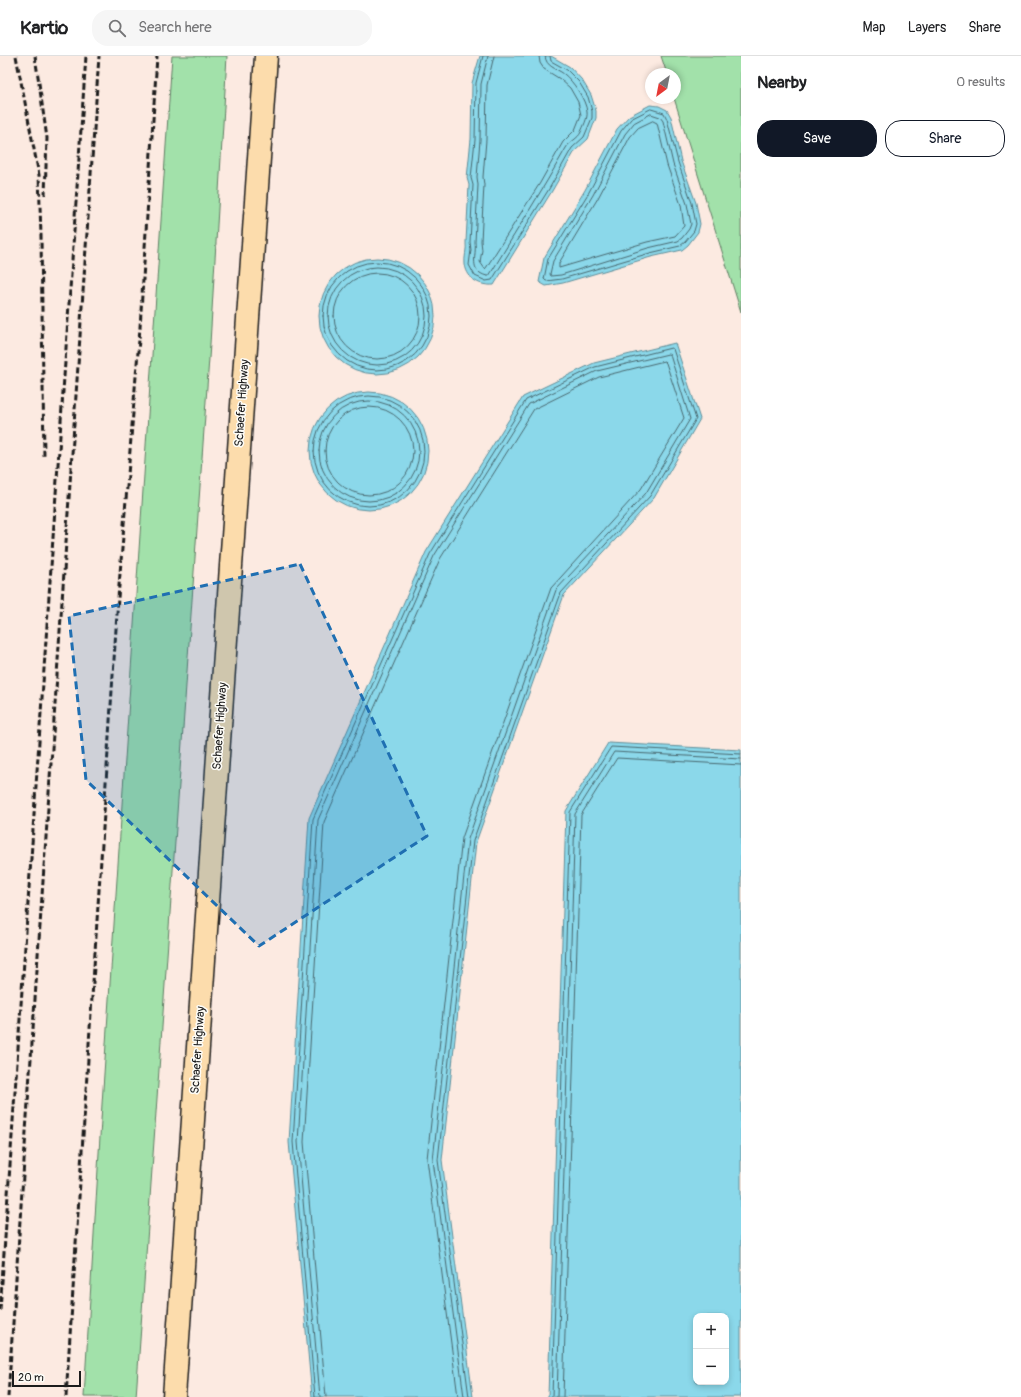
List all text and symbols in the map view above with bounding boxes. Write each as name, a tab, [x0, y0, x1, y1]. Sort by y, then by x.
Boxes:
search box	[92, 10, 372, 46]
text: Kartio	[20, 16, 68, 40]
icon: search	[106, 17, 128, 39]
text: Search here	[138, 18, 212, 37]
text: Map	[863, 19, 886, 36]
text: Layers	[908, 19, 946, 36]
text: Share	[968, 19, 1001, 36]
north arrow	[645, 68, 681, 104]
text: Nearby	[757, 72, 806, 93]
text: 0 results	[956, 74, 1005, 90]
button: Save	[757, 120, 877, 157]
button: Share	[885, 120, 1005, 157]
street label: Schaefer Highway	[231, 359, 253, 447]
street label: Schaefer Highway	[209, 682, 231, 770]
street label: Schaefer Highway	[187, 1006, 209, 1094]
map controls	[693, 1313, 729, 1385]
button: +	[693, 1313, 729, 1349]
button: −	[693, 1349, 729, 1385]
scale bar	[12, 1369, 81, 1388]
text: 20 m	[18, 1371, 44, 1384]

